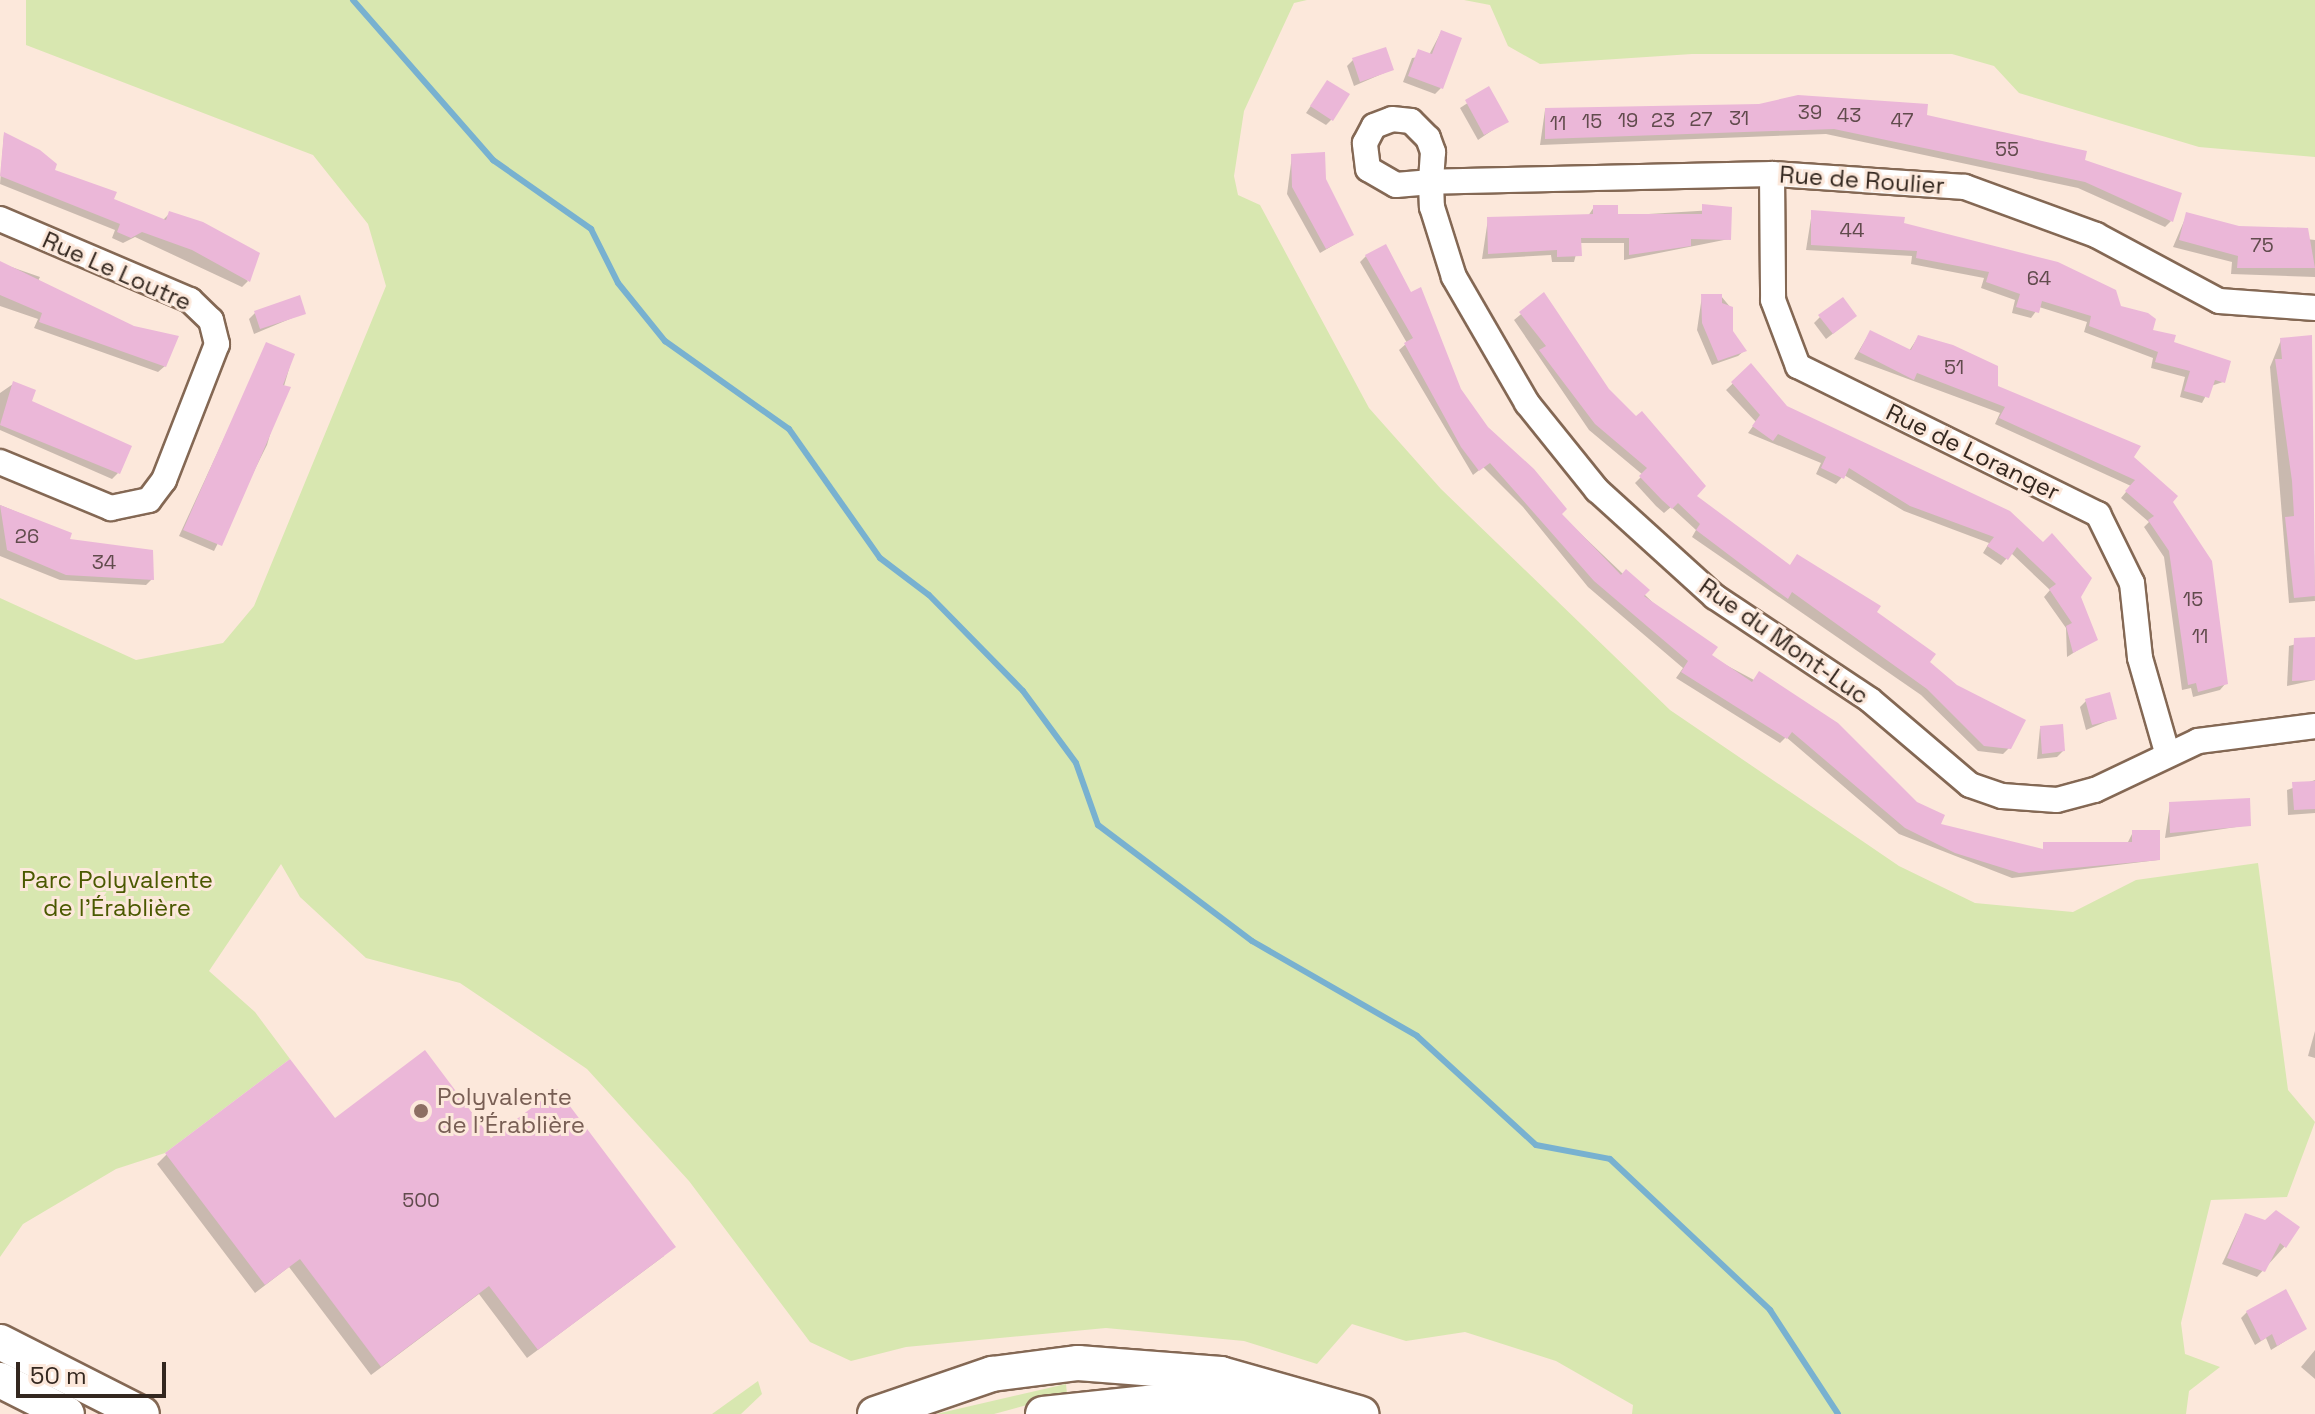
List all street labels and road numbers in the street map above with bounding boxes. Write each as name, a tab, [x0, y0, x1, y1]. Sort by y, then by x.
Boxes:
street label: Rue de Roulier	[1778, 160, 1946, 200]
street label: Rue Le Loutre	[38, 225, 196, 317]
street label: Rue de Loranger	[1881, 397, 2065, 507]
street label: Rue du Mont-Luc	[1694, 572, 1874, 710]

